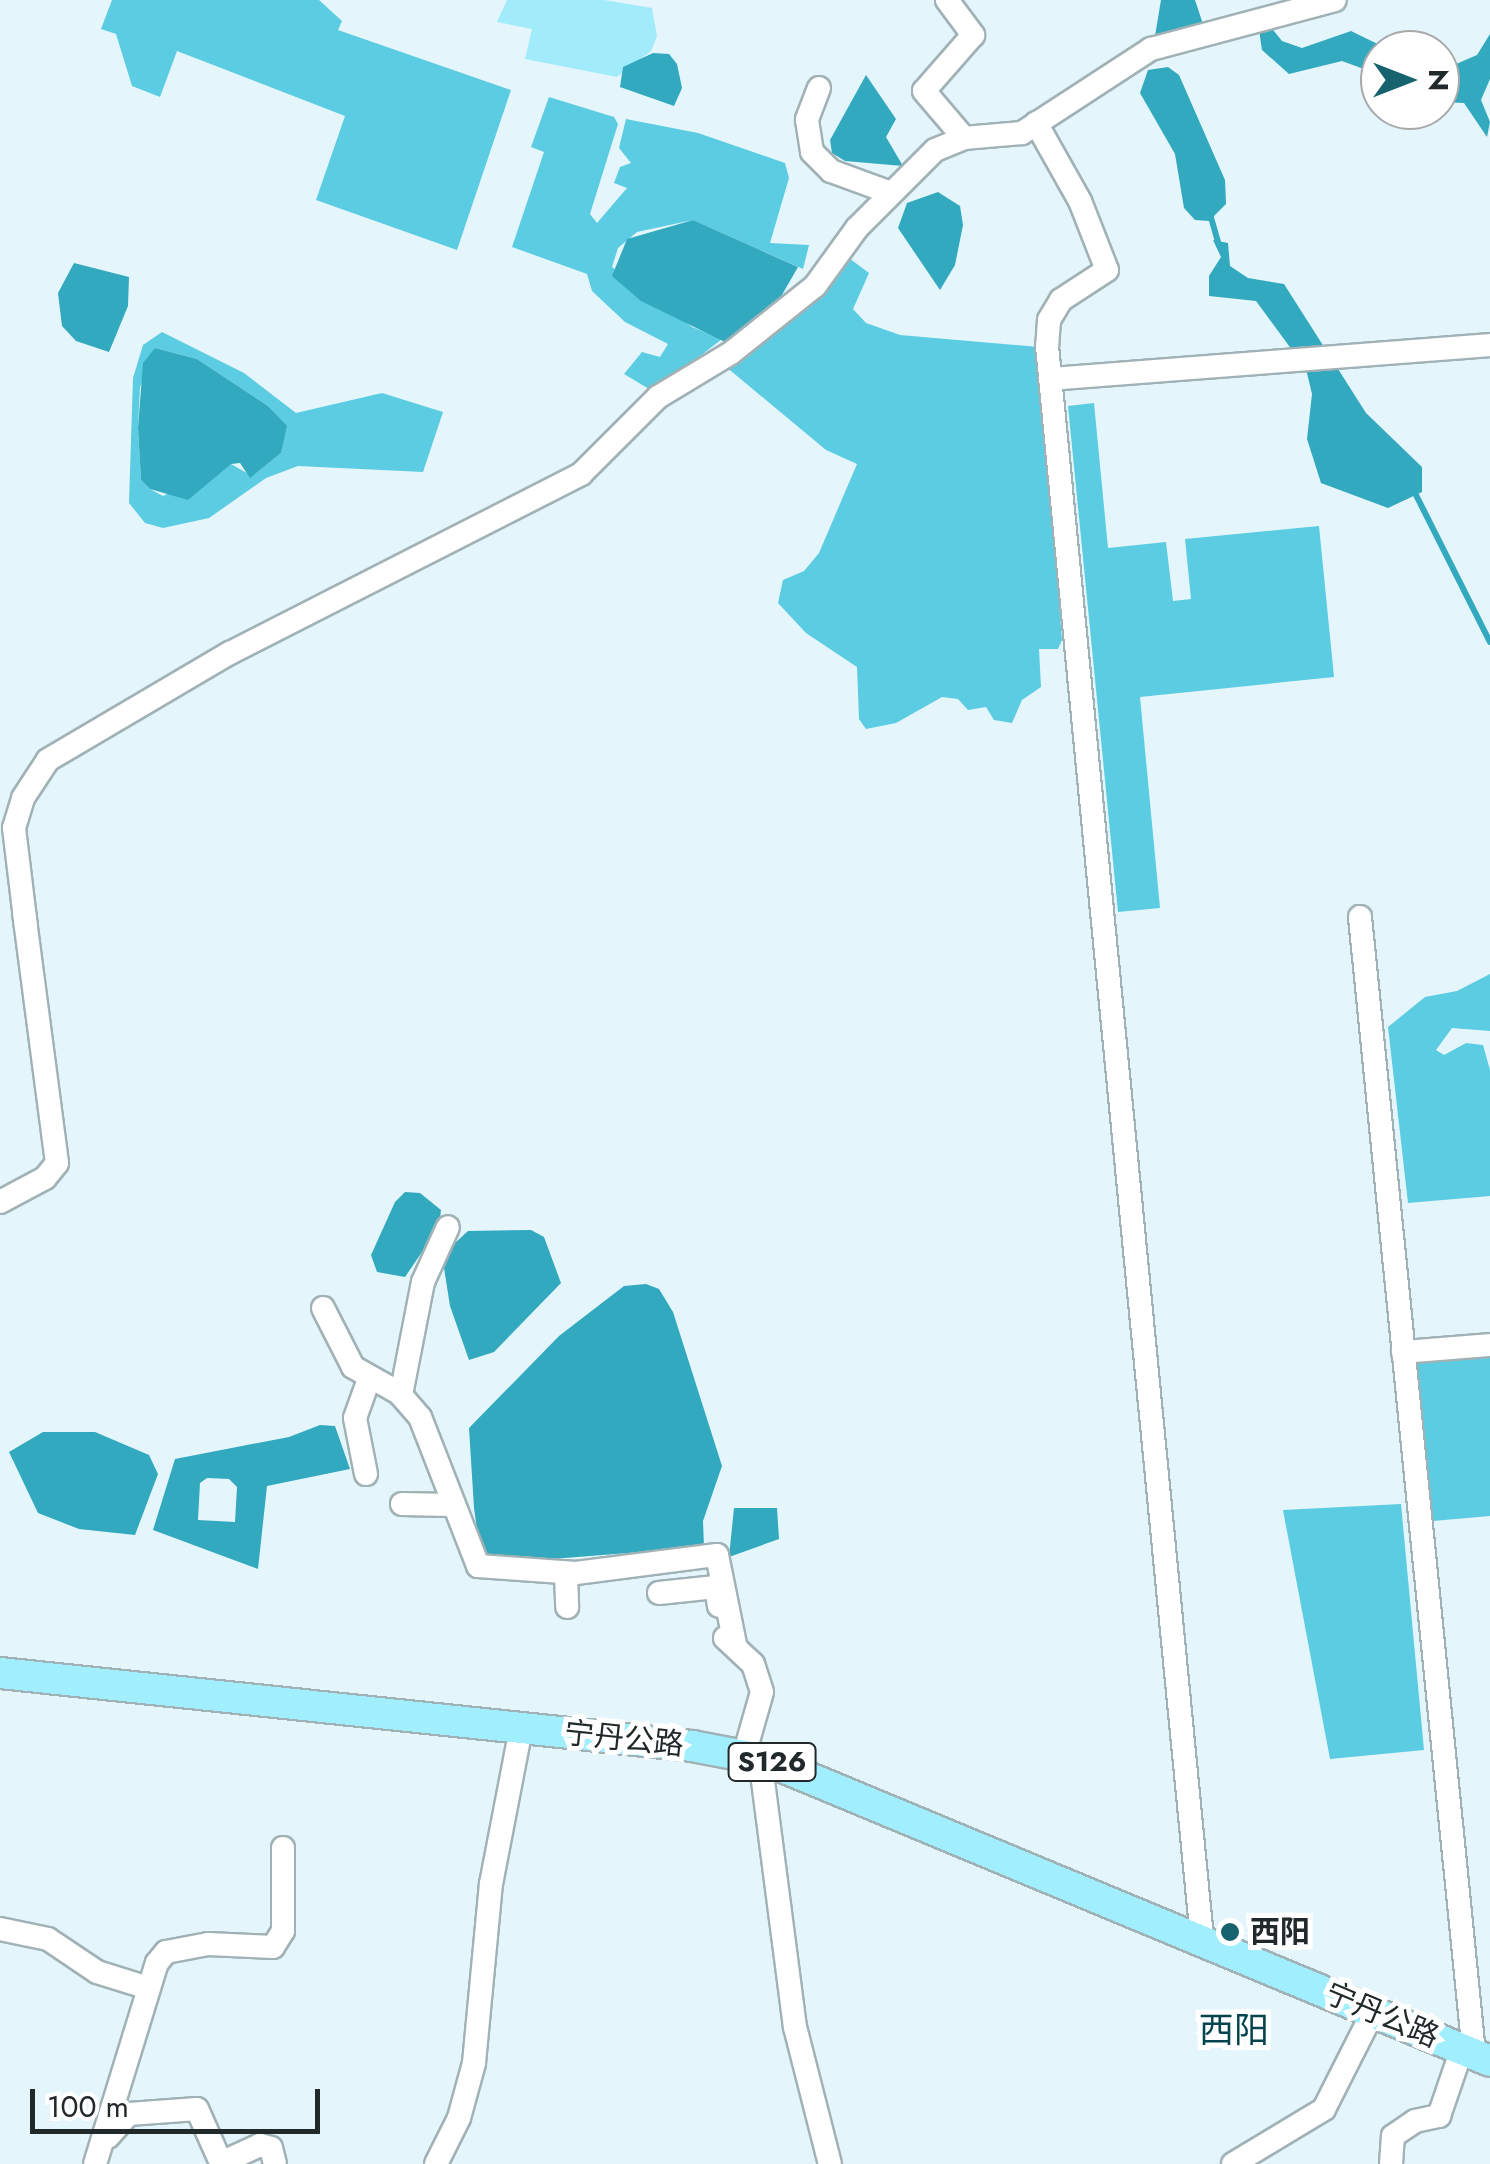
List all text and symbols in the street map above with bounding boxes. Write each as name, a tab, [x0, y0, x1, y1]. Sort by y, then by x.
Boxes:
north arrow	[1360, 30, 1460, 130]
text: N	[1418, 69, 1459, 91]
street label: 宁丹公路	[562, 1715, 686, 1763]
road number: S126	[727, 1739, 817, 1785]
place label: 西阳	[1250, 1914, 1310, 1950]
marker: 西阳	[1219, 1921, 1241, 1943]
street label: 宁丹公路	[1320, 1975, 1444, 2055]
district label: 西阳	[1199, 2009, 1269, 2051]
scale bar	[35, 2069, 325, 2131]
text: 100 m	[47, 2085, 129, 2128]

